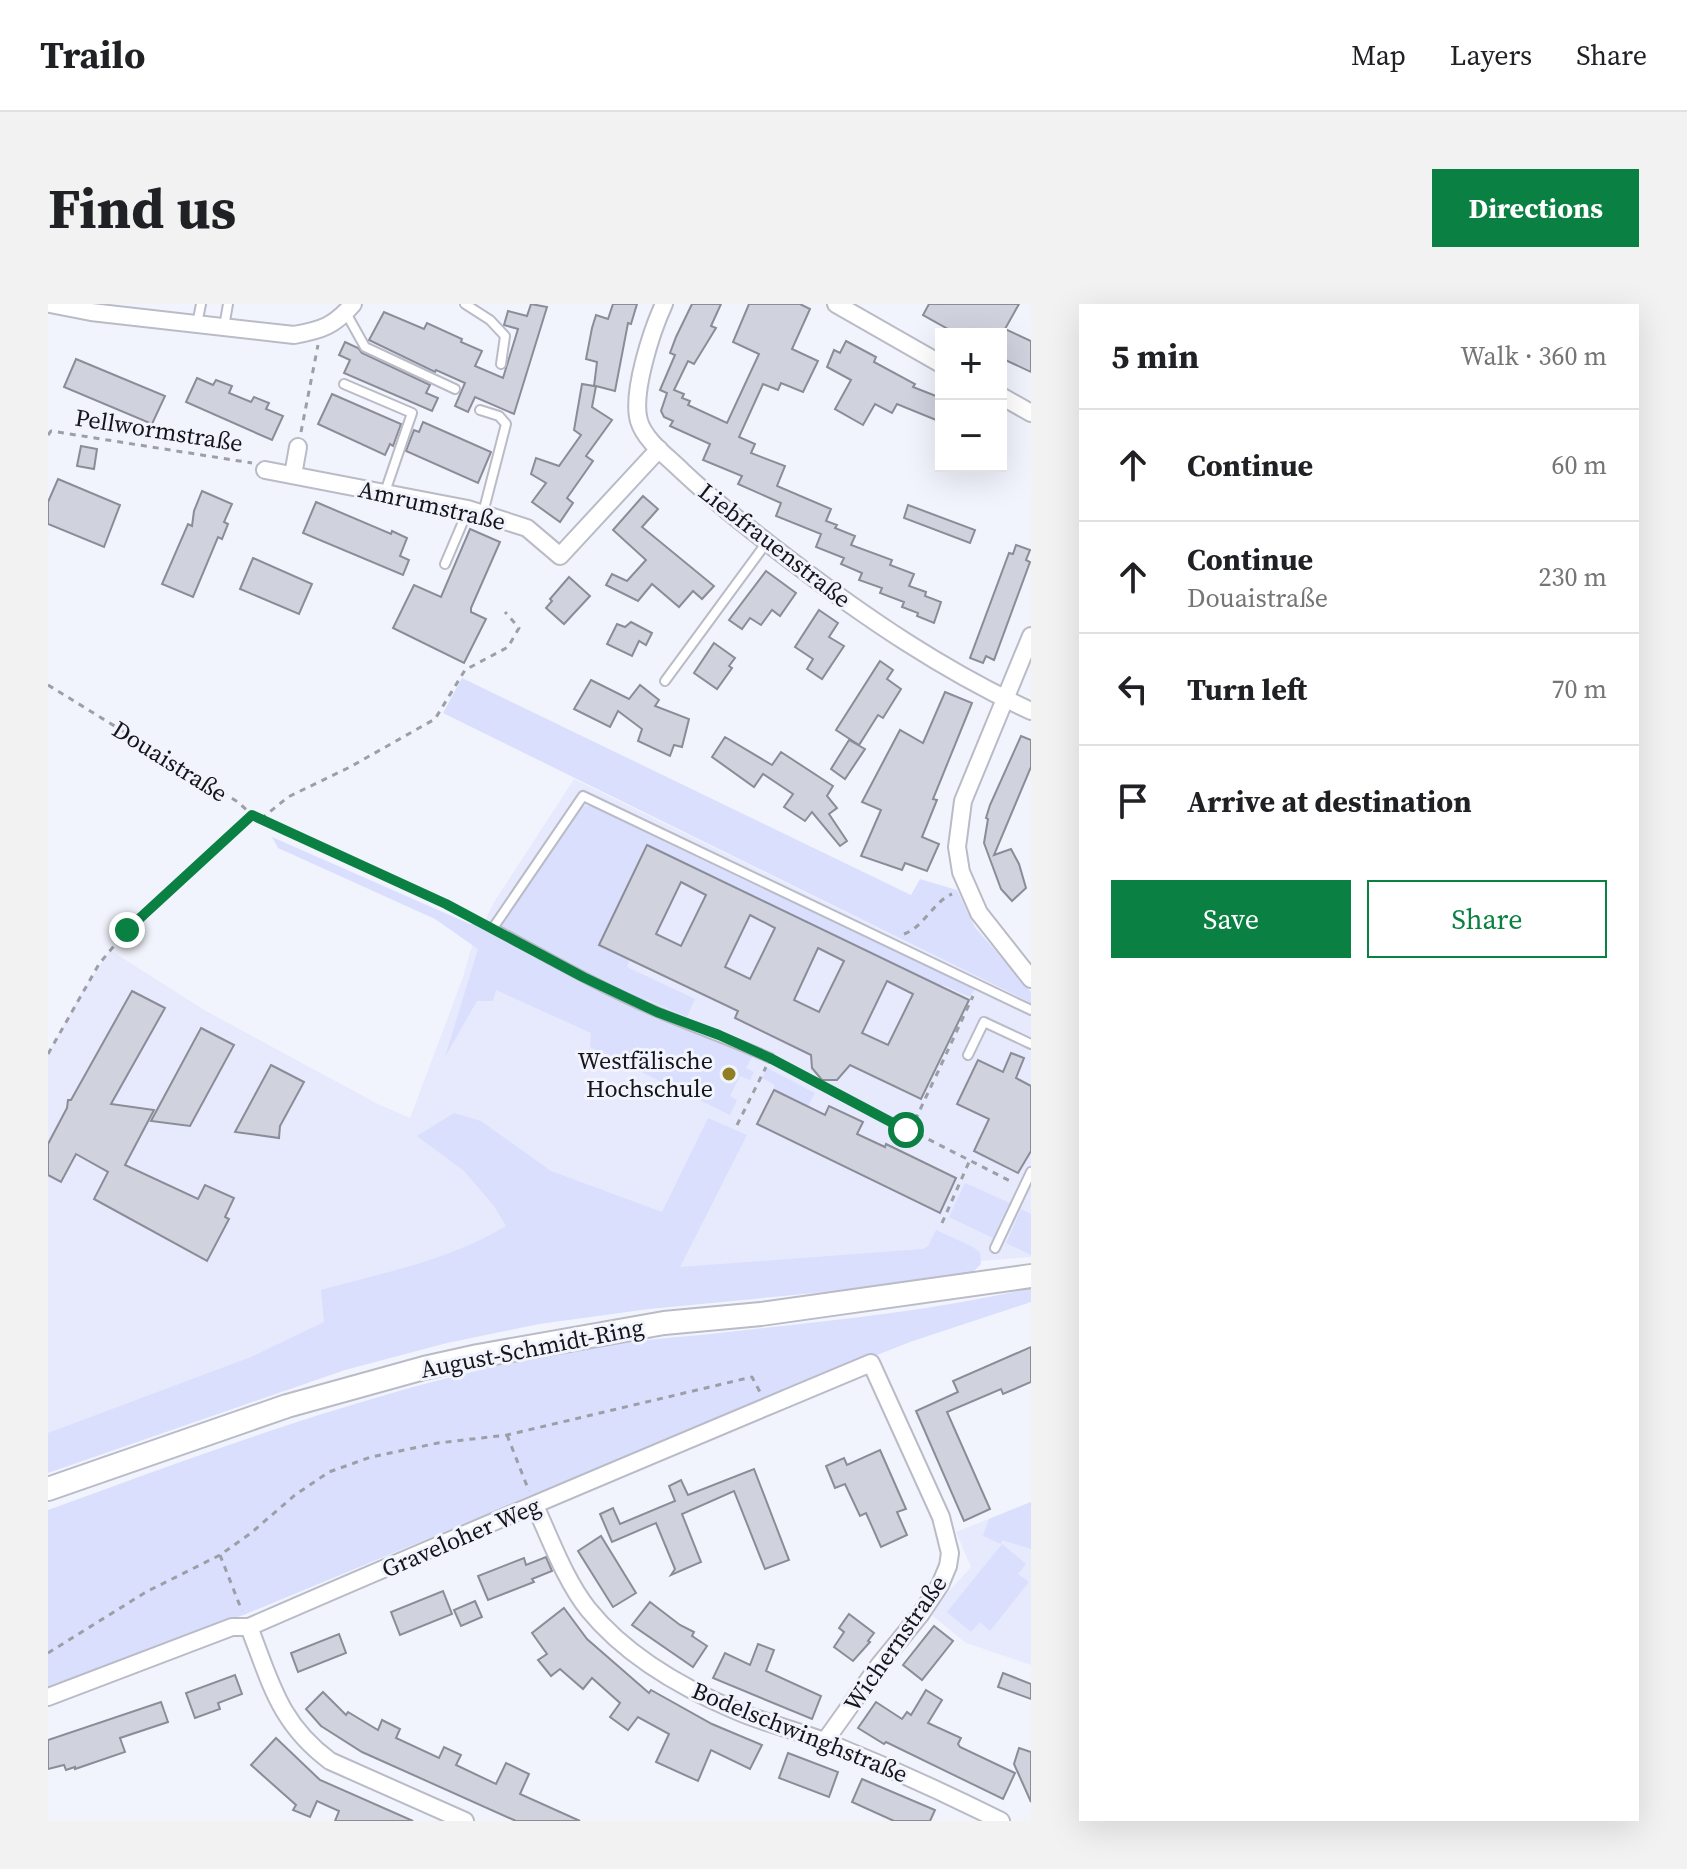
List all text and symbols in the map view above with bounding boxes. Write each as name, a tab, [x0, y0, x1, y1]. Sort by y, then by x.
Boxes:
text: Trailo	[40, 29, 145, 81]
text: Map	[1351, 36, 1406, 74]
text: Layers	[1450, 36, 1532, 74]
text: Share	[1576, 36, 1647, 74]
button: Directions	[1432, 169, 1639, 247]
text: Find us	[48, 170, 236, 247]
map controls	[935, 328, 1007, 472]
button: +	[935, 328, 1007, 400]
text: 5 min	[1111, 333, 1199, 379]
text: Walk · 360 m	[1460, 338, 1607, 374]
street label: Pellwormstraße	[73, 400, 245, 460]
button: −	[935, 400, 1007, 472]
icon: ahead	[1111, 443, 1155, 487]
text: Continue	[1187, 445, 1313, 486]
text: 60 m	[1552, 447, 1607, 483]
street label: Amrumstraße	[355, 472, 509, 538]
street label: Liebfrauenstraße	[692, 475, 858, 615]
text: Continue	[1187, 539, 1313, 580]
icon: ahead	[1111, 555, 1155, 599]
text: 230 m	[1539, 559, 1607, 595]
text: Douaistraße	[1187, 580, 1328, 616]
icon: left	[1111, 667, 1155, 711]
text: Turn left	[1187, 669, 1307, 710]
text: 70 m	[1552, 671, 1607, 707]
street label: Douaistraße	[106, 713, 234, 809]
icon: arrive	[1111, 779, 1155, 823]
text: Arrive at destination	[1187, 781, 1472, 822]
button: Save	[1111, 880, 1351, 958]
button: Share	[1367, 880, 1607, 958]
route end	[109, 912, 145, 948]
place label: Westfälische Hochschule	[578, 1044, 713, 1105]
marker: Westfälische Hochschule	[720, 1065, 738, 1083]
route start	[888, 1112, 924, 1148]
street label: August-Schmidt-Ring	[417, 1310, 647, 1386]
street label: Graveloher Weg	[377, 1489, 545, 1585]
street label: Wichernstraße	[836, 1568, 954, 1718]
street label: Bodelschwinghstraße	[687, 1674, 913, 1790]

